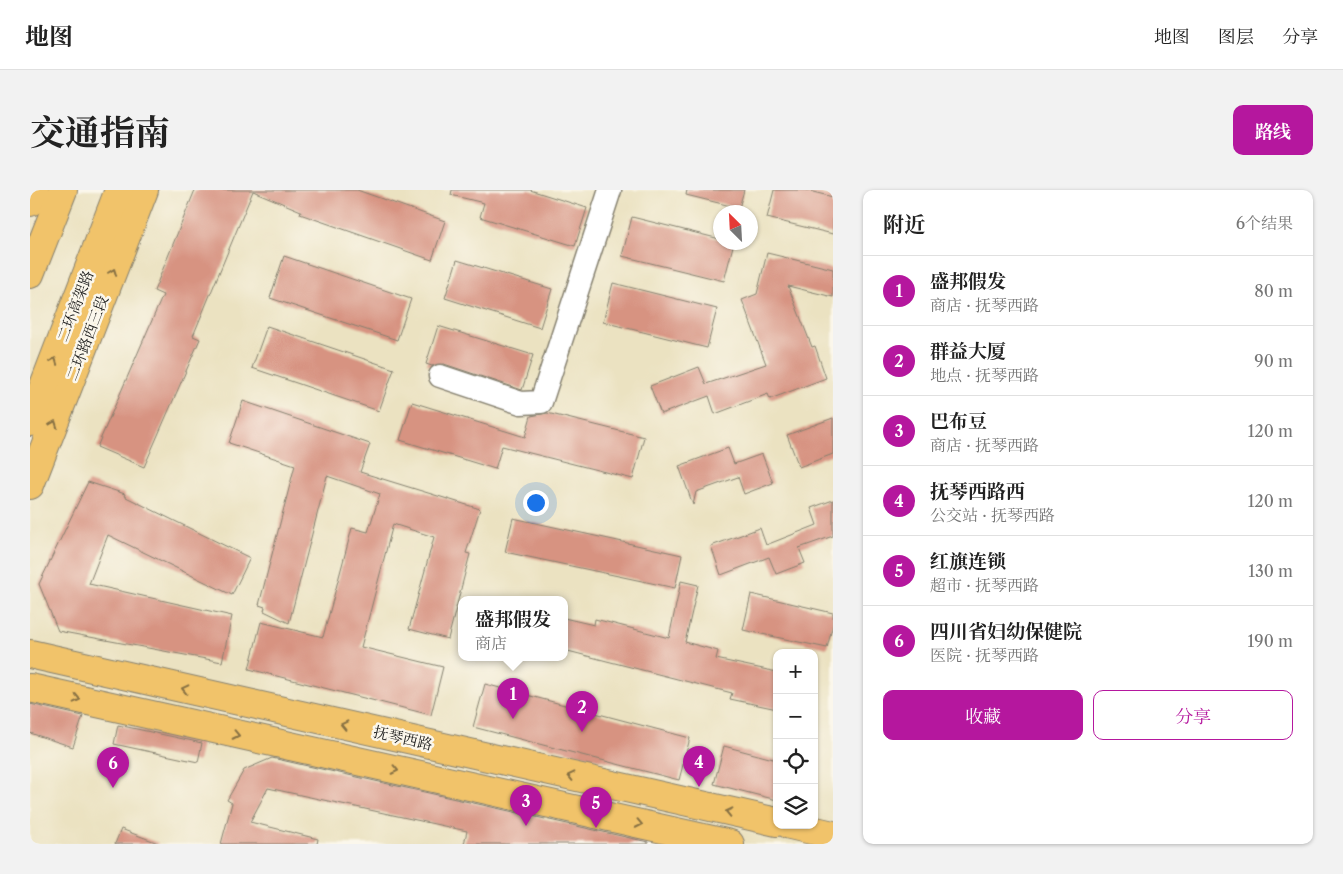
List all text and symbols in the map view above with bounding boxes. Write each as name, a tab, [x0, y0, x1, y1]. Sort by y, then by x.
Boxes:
text: 地图	[25, 22, 73, 51]
text: 地图	[1154, 26, 1190, 48]
text: 图层	[1218, 26, 1254, 48]
text: 分享	[1282, 26, 1318, 48]
button: 路线	[1233, 105, 1313, 155]
text: 交通指南	[30, 111, 170, 154]
north arrow	[713, 205, 758, 250]
text: 附近	[883, 212, 925, 237]
text: 6个结果	[1236, 213, 1293, 233]
street label: 二环高架路	[53, 268, 97, 344]
one-way arrow	[106, 268, 117, 277]
text: 盛邦假发	[930, 270, 1006, 293]
text: 1	[895, 281, 903, 301]
text: 80 m	[1254, 281, 1293, 301]
street label: 二环路西三段	[62, 293, 112, 383]
text: 商店 · 抚琴西路	[930, 295, 1039, 315]
text: 群益大厦	[930, 340, 1006, 363]
text: 2	[894, 351, 904, 371]
text: 90 m	[1254, 351, 1293, 371]
one-way arrow	[48, 357, 58, 365]
text: 地点 · 抚琴西路	[930, 365, 1039, 385]
text: 巴布豆	[930, 410, 987, 433]
one-way arrow	[48, 420, 58, 428]
text: 3	[894, 421, 904, 441]
text: 120 m	[1248, 421, 1293, 441]
text: 商店 · 抚琴西路	[930, 435, 1039, 455]
text: 抚琴西路西	[930, 480, 1025, 503]
your location	[523, 490, 549, 516]
text: 4	[894, 491, 904, 511]
text: 120 m	[1248, 491, 1293, 511]
text: 公交站 · 抚琴西路	[930, 505, 1055, 525]
text: 红旗连锁	[930, 550, 1006, 573]
text: 5	[895, 561, 903, 581]
text: 130 m	[1248, 561, 1293, 581]
text: 超市 · 抚琴西路	[930, 575, 1039, 595]
popup	[458, 596, 568, 661]
text: 盛邦假发	[475, 608, 551, 631]
text: 四川省妇幼保健院	[930, 620, 1082, 643]
text: 6	[894, 631, 904, 651]
text: 190 m	[1248, 631, 1293, 651]
text: 商店	[475, 633, 507, 653]
text: 医院 · 抚琴西路	[930, 645, 1039, 665]
map controls	[773, 649, 818, 829]
button: +	[773, 649, 818, 694]
pin: 1	[497, 678, 529, 719]
one-way arrow	[181, 684, 190, 695]
button: 收藏	[883, 690, 1083, 740]
button: 分享	[1093, 690, 1293, 740]
pin: 2	[566, 691, 598, 732]
one-way arrow	[73, 693, 82, 704]
button: −	[773, 694, 818, 739]
one-way arrow	[339, 720, 348, 731]
street label: 抚琴西路	[372, 722, 434, 754]
one-way arrow	[232, 729, 240, 739]
button: locate	[773, 739, 818, 784]
pin: 4	[683, 746, 715, 787]
pin: 6	[97, 747, 129, 788]
one-way arrow	[390, 764, 399, 775]
one-way arrow	[566, 771, 575, 782]
button: layers	[773, 784, 818, 829]
pin: 3	[510, 785, 542, 826]
pin: 5	[580, 787, 612, 828]
one-way arrow	[725, 807, 734, 817]
one-way arrow	[634, 818, 643, 829]

